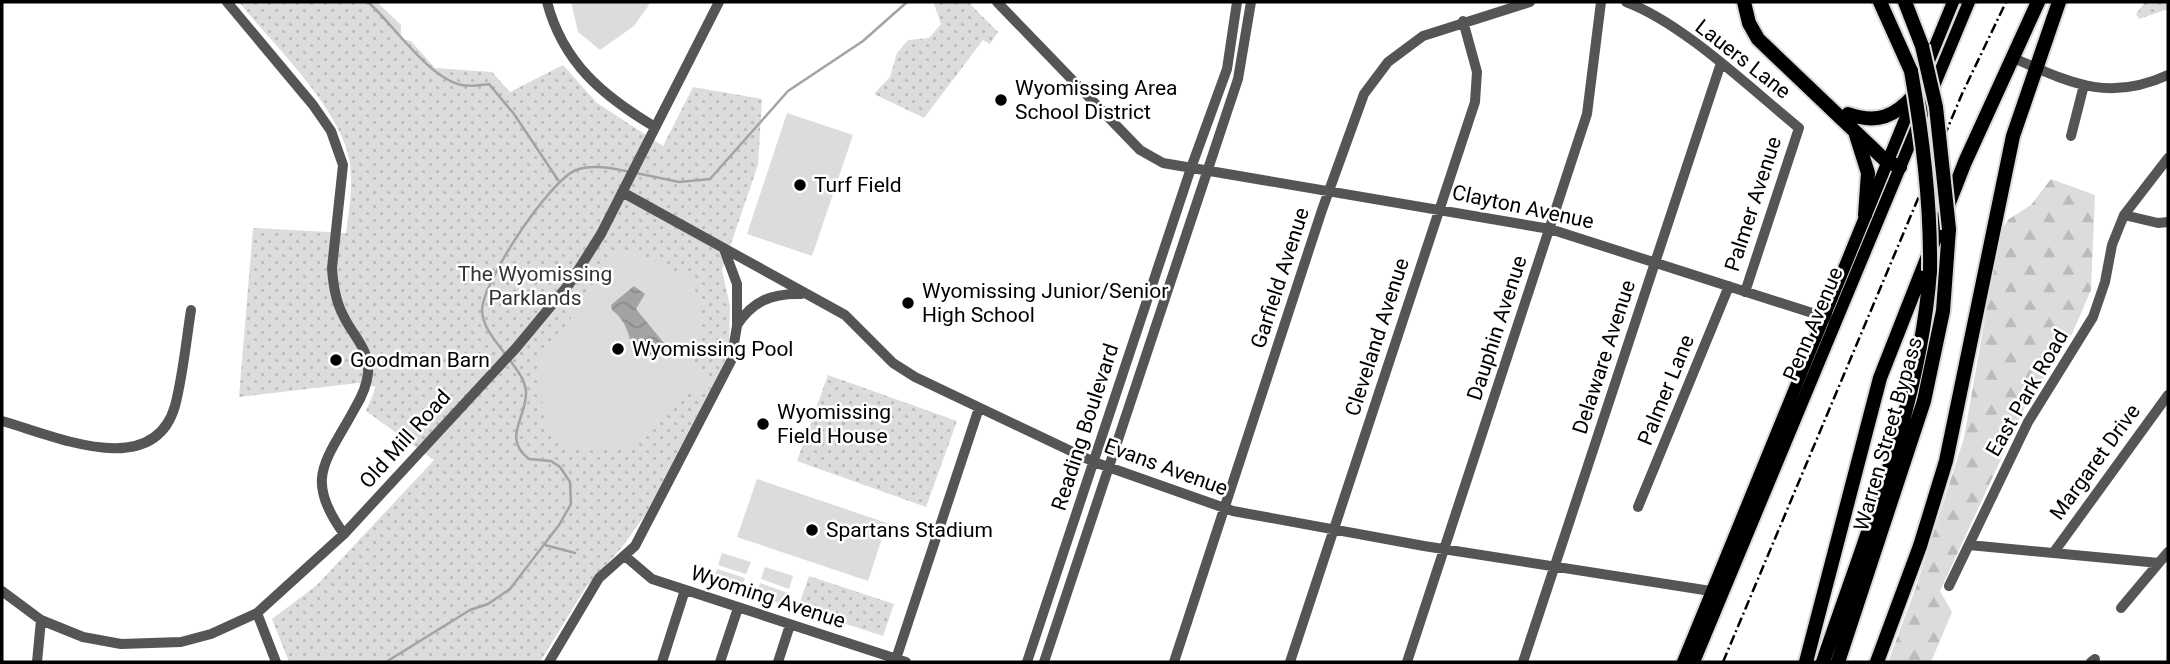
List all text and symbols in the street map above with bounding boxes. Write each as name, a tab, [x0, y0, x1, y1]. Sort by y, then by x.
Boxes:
street label: Lauers Lane	[1691, 14, 1795, 104]
place label: Wyomissing Area School District	[1015, 76, 1177, 124]
marker: Wyomissing Area School District	[993, 92, 1009, 108]
street label: Palmer Avenue	[1720, 134, 1786, 274]
place label: Turf Field	[814, 173, 902, 197]
marker: Turf Field	[792, 177, 808, 193]
street label: Clayton Avenue	[1450, 180, 1596, 234]
street label: Garfield Avenue	[1246, 205, 1314, 351]
street label: Dauphin Avenue	[1462, 253, 1532, 403]
street label: Cleveland Avenue	[1340, 255, 1414, 419]
park label: The Wyomissing Parklands	[458, 262, 612, 310]
street label: Penn Avenue	[1778, 263, 1848, 385]
street label: Delaware Avenue	[1568, 277, 1640, 437]
place label: Wyomissing Junior/Senior High School	[922, 279, 1168, 327]
marker: Wyomissing Junior/Senior High School	[900, 295, 916, 311]
street label: East Park Road	[1981, 326, 2073, 460]
street label: Palmer Lane	[1633, 331, 1699, 449]
street label: Warren Street Bypass	[1849, 334, 1927, 534]
place label: Wyomissing Pool	[632, 337, 793, 361]
marker: Wyomissing Pool	[610, 341, 626, 357]
street label: Reading Boulevard	[1047, 341, 1123, 513]
place label: Goodman Barn	[350, 348, 490, 372]
marker: Goodman Barn	[328, 352, 344, 368]
street label: Old Mill Road	[355, 385, 455, 493]
street label: Margaret Drive	[2045, 399, 2145, 525]
place label: Wyomissing Field House	[777, 400, 891, 448]
marker: Wyomissing Field House	[755, 416, 771, 432]
street label: Evans Avenue	[1101, 434, 1231, 500]
place label: Spartans Stadium	[826, 518, 993, 542]
marker: Spartans Stadium	[804, 522, 820, 538]
street label: Wyoming Avenue	[688, 561, 848, 633]

